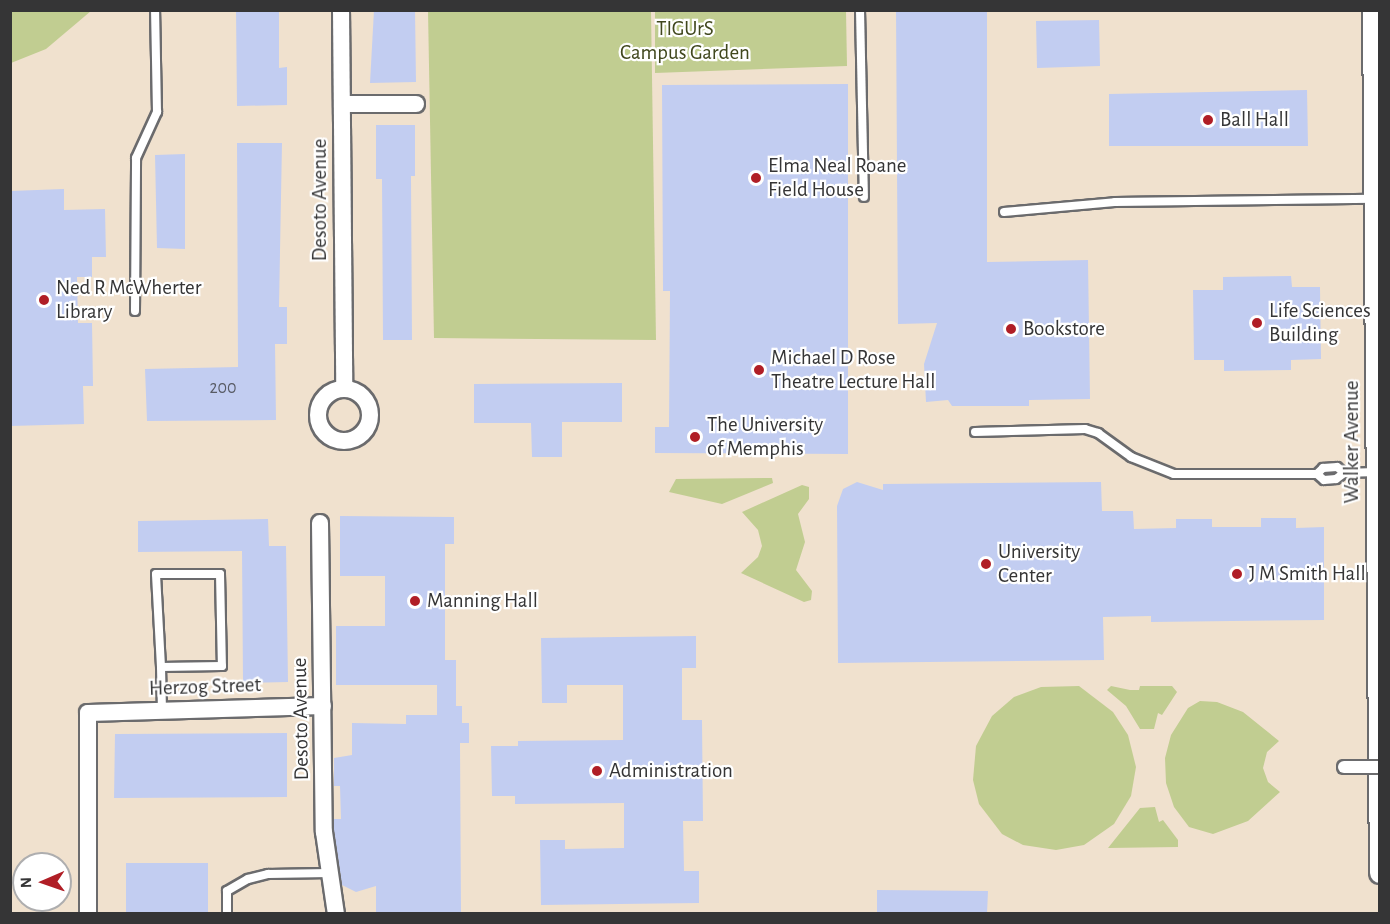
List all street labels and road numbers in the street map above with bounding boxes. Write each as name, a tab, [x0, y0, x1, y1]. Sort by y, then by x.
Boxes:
street label: Desoto Avenue	[307, 139, 333, 261]
street label: Walker Avenue	[1339, 381, 1365, 503]
street label: Desoto Avenue	[287, 657, 315, 781]
street label: Herzog Street	[148, 672, 262, 702]

